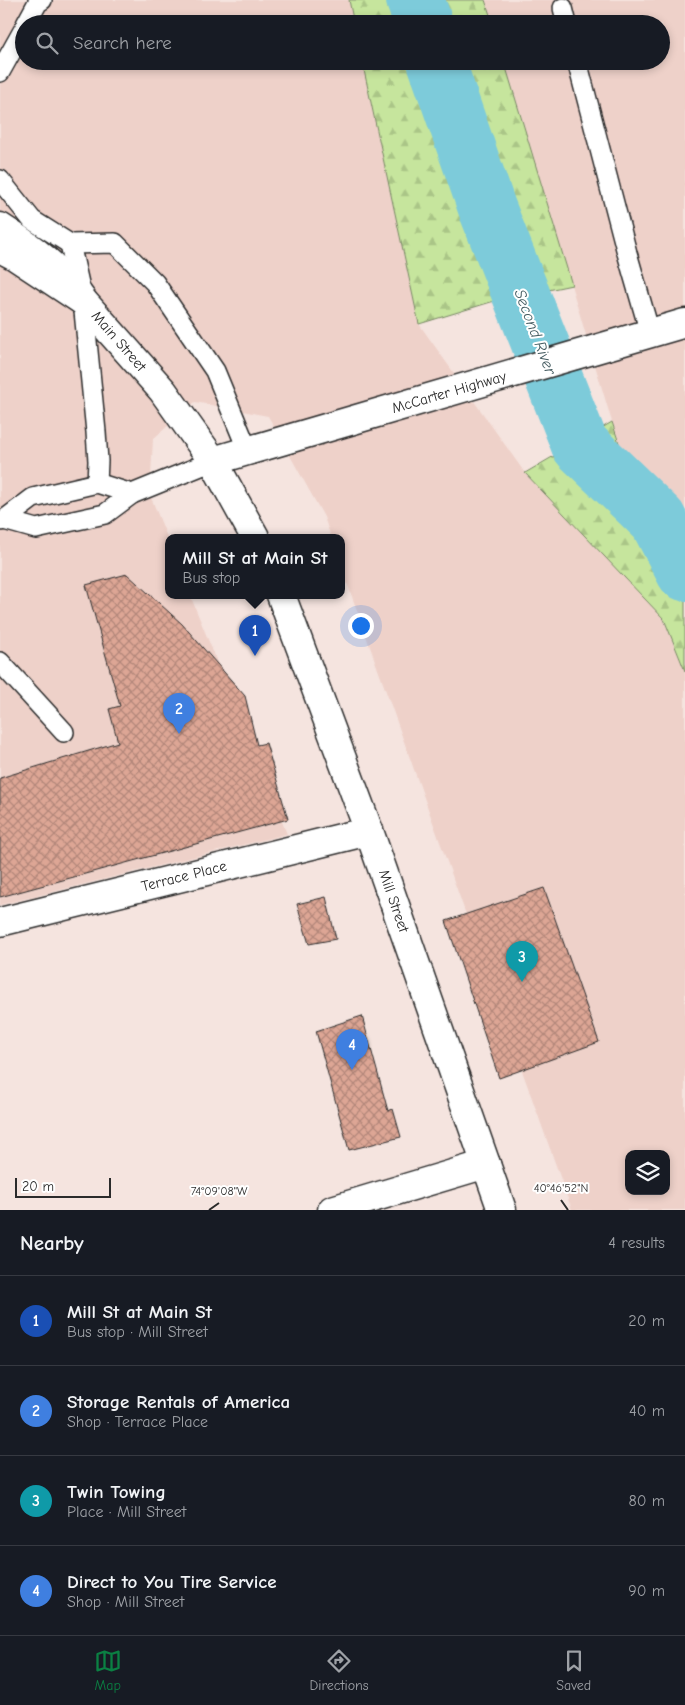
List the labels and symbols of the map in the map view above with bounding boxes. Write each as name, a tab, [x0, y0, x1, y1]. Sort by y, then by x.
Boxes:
water label: Second River	[510, 287, 560, 378]
street label: Main Street	[88, 307, 151, 376]
street label: McCarter Highway	[390, 367, 509, 417]
your location	[348, 613, 374, 639]
pin: 1	[239, 615, 271, 656]
pin: 2	[163, 693, 195, 734]
street label: Terrace Place	[139, 857, 229, 895]
street label: Mill Street	[375, 867, 413, 935]
pin: 3	[506, 941, 538, 982]
pin: 4	[336, 1029, 368, 1070]
scale bar	[15, 1175, 111, 1198]
text: 40°46'52"N	[534, 1181, 588, 1195]
text: 74°09'08"W	[191, 1184, 248, 1198]

